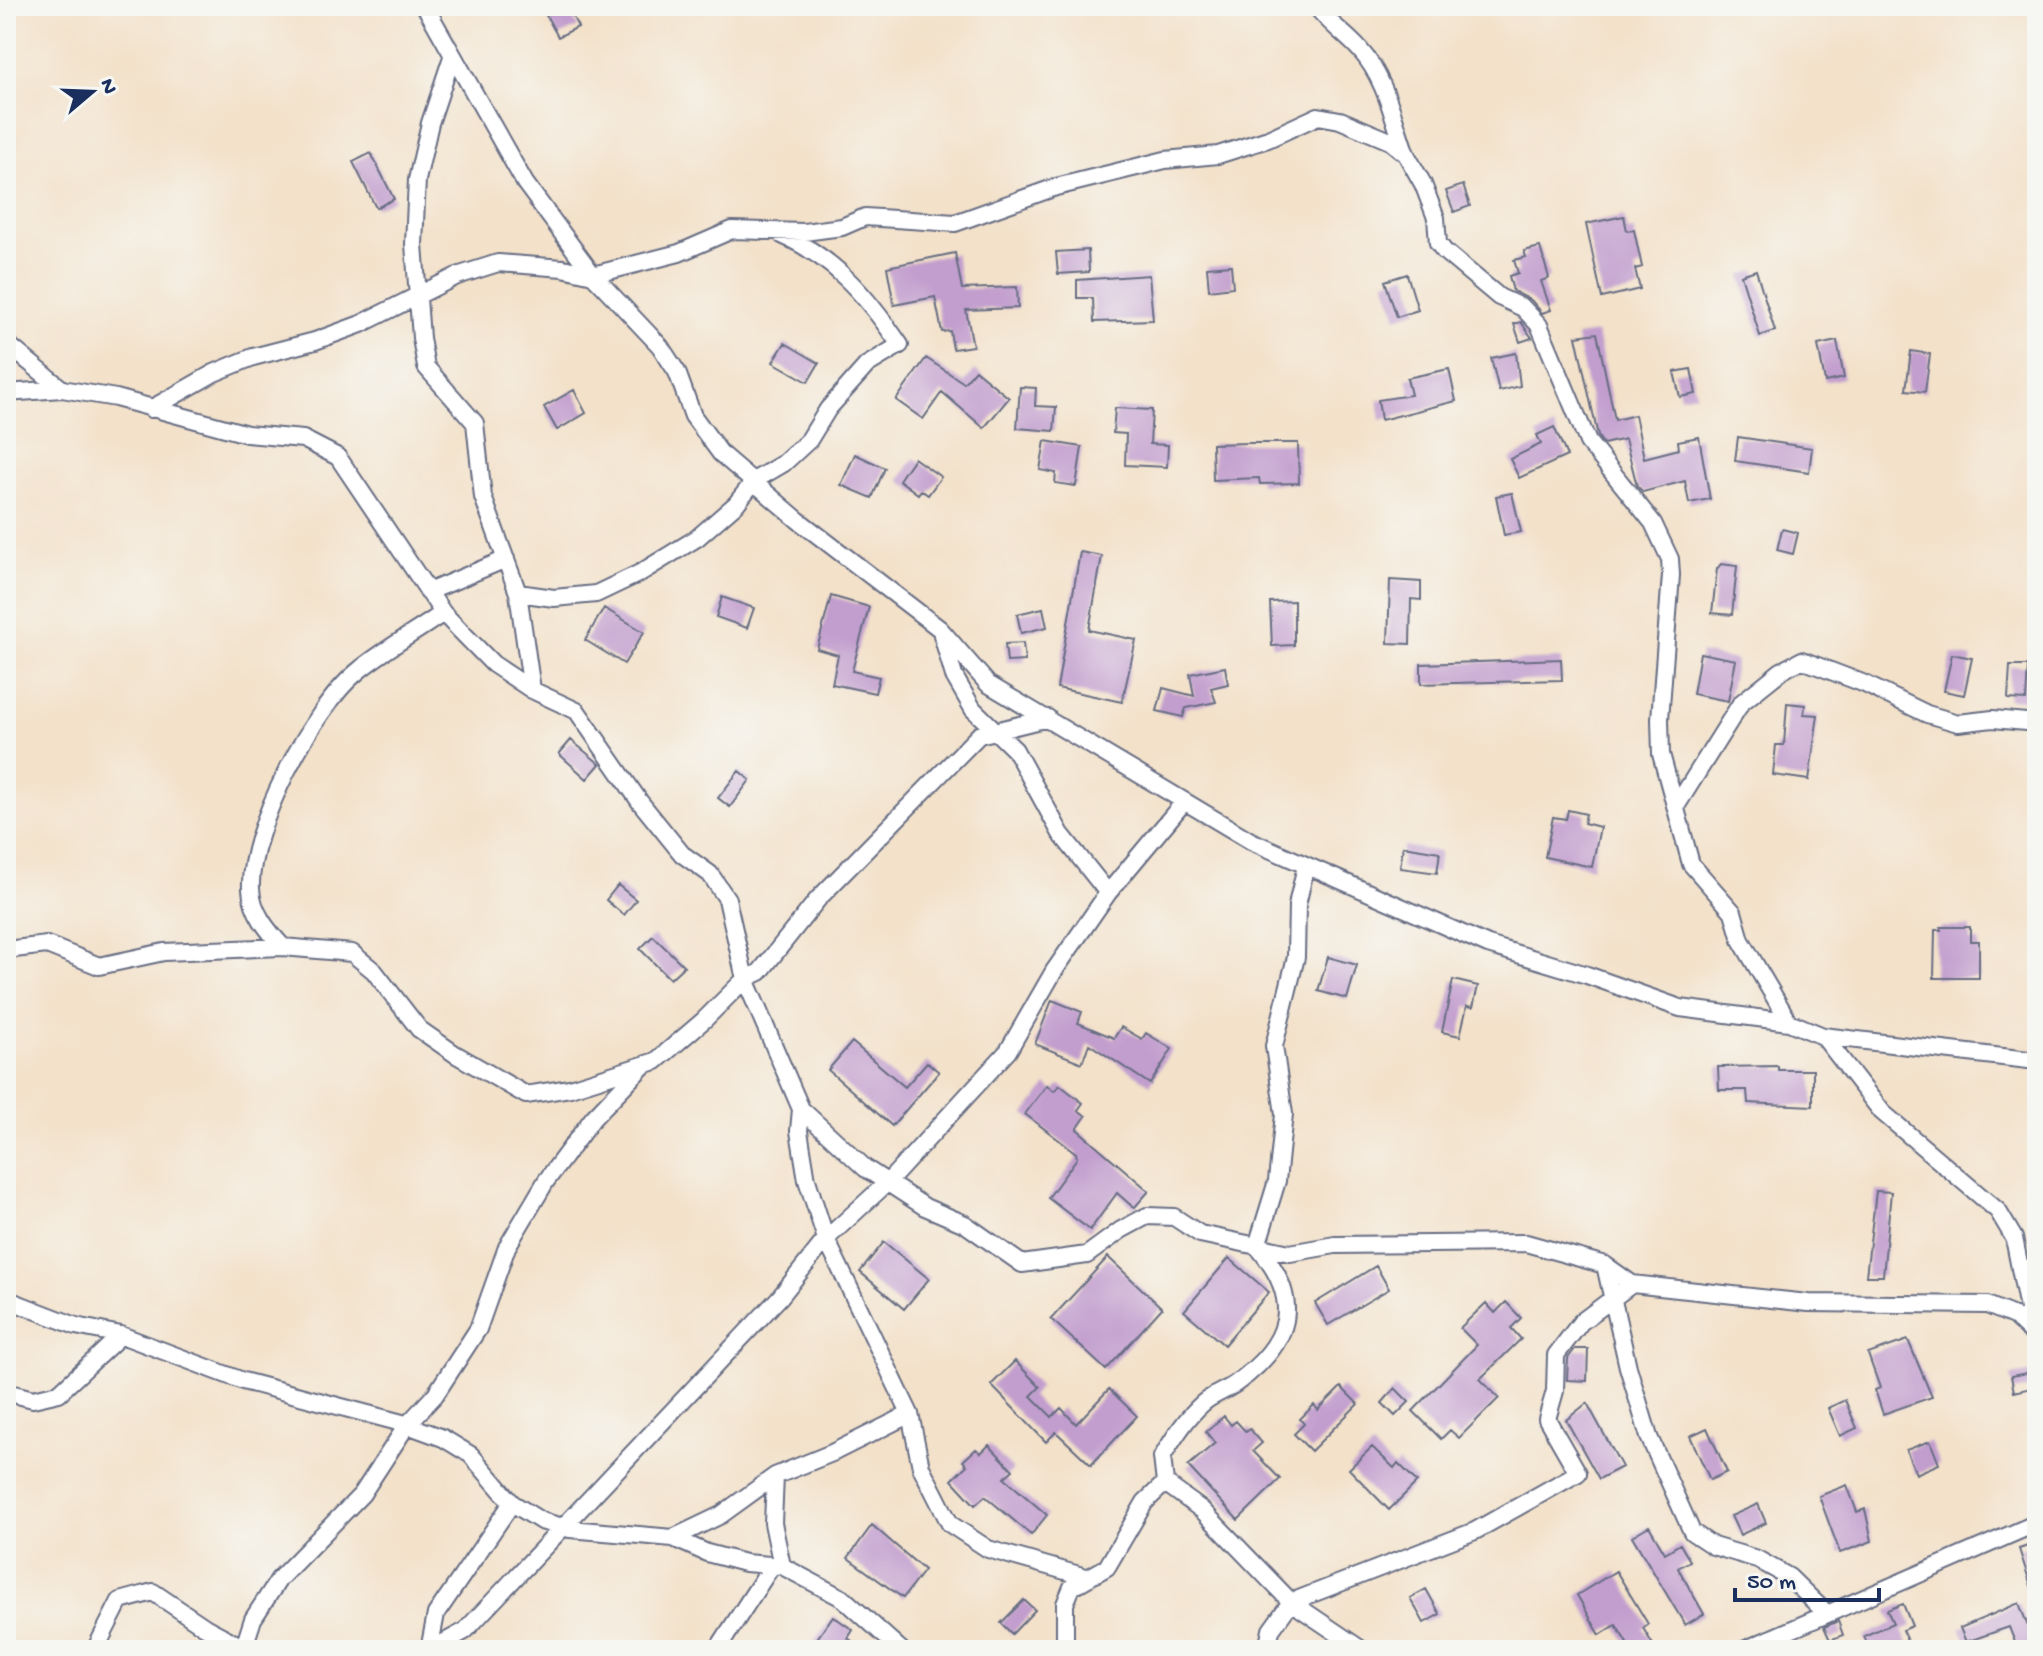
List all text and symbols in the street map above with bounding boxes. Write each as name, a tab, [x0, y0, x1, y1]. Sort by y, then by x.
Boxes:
north arrow	[52, 52, 132, 132]
text: N	[92, 76, 122, 98]
scale bar	[1735, 1552, 1879, 1602]
text: 50 m	[1747, 1569, 1796, 1598]

